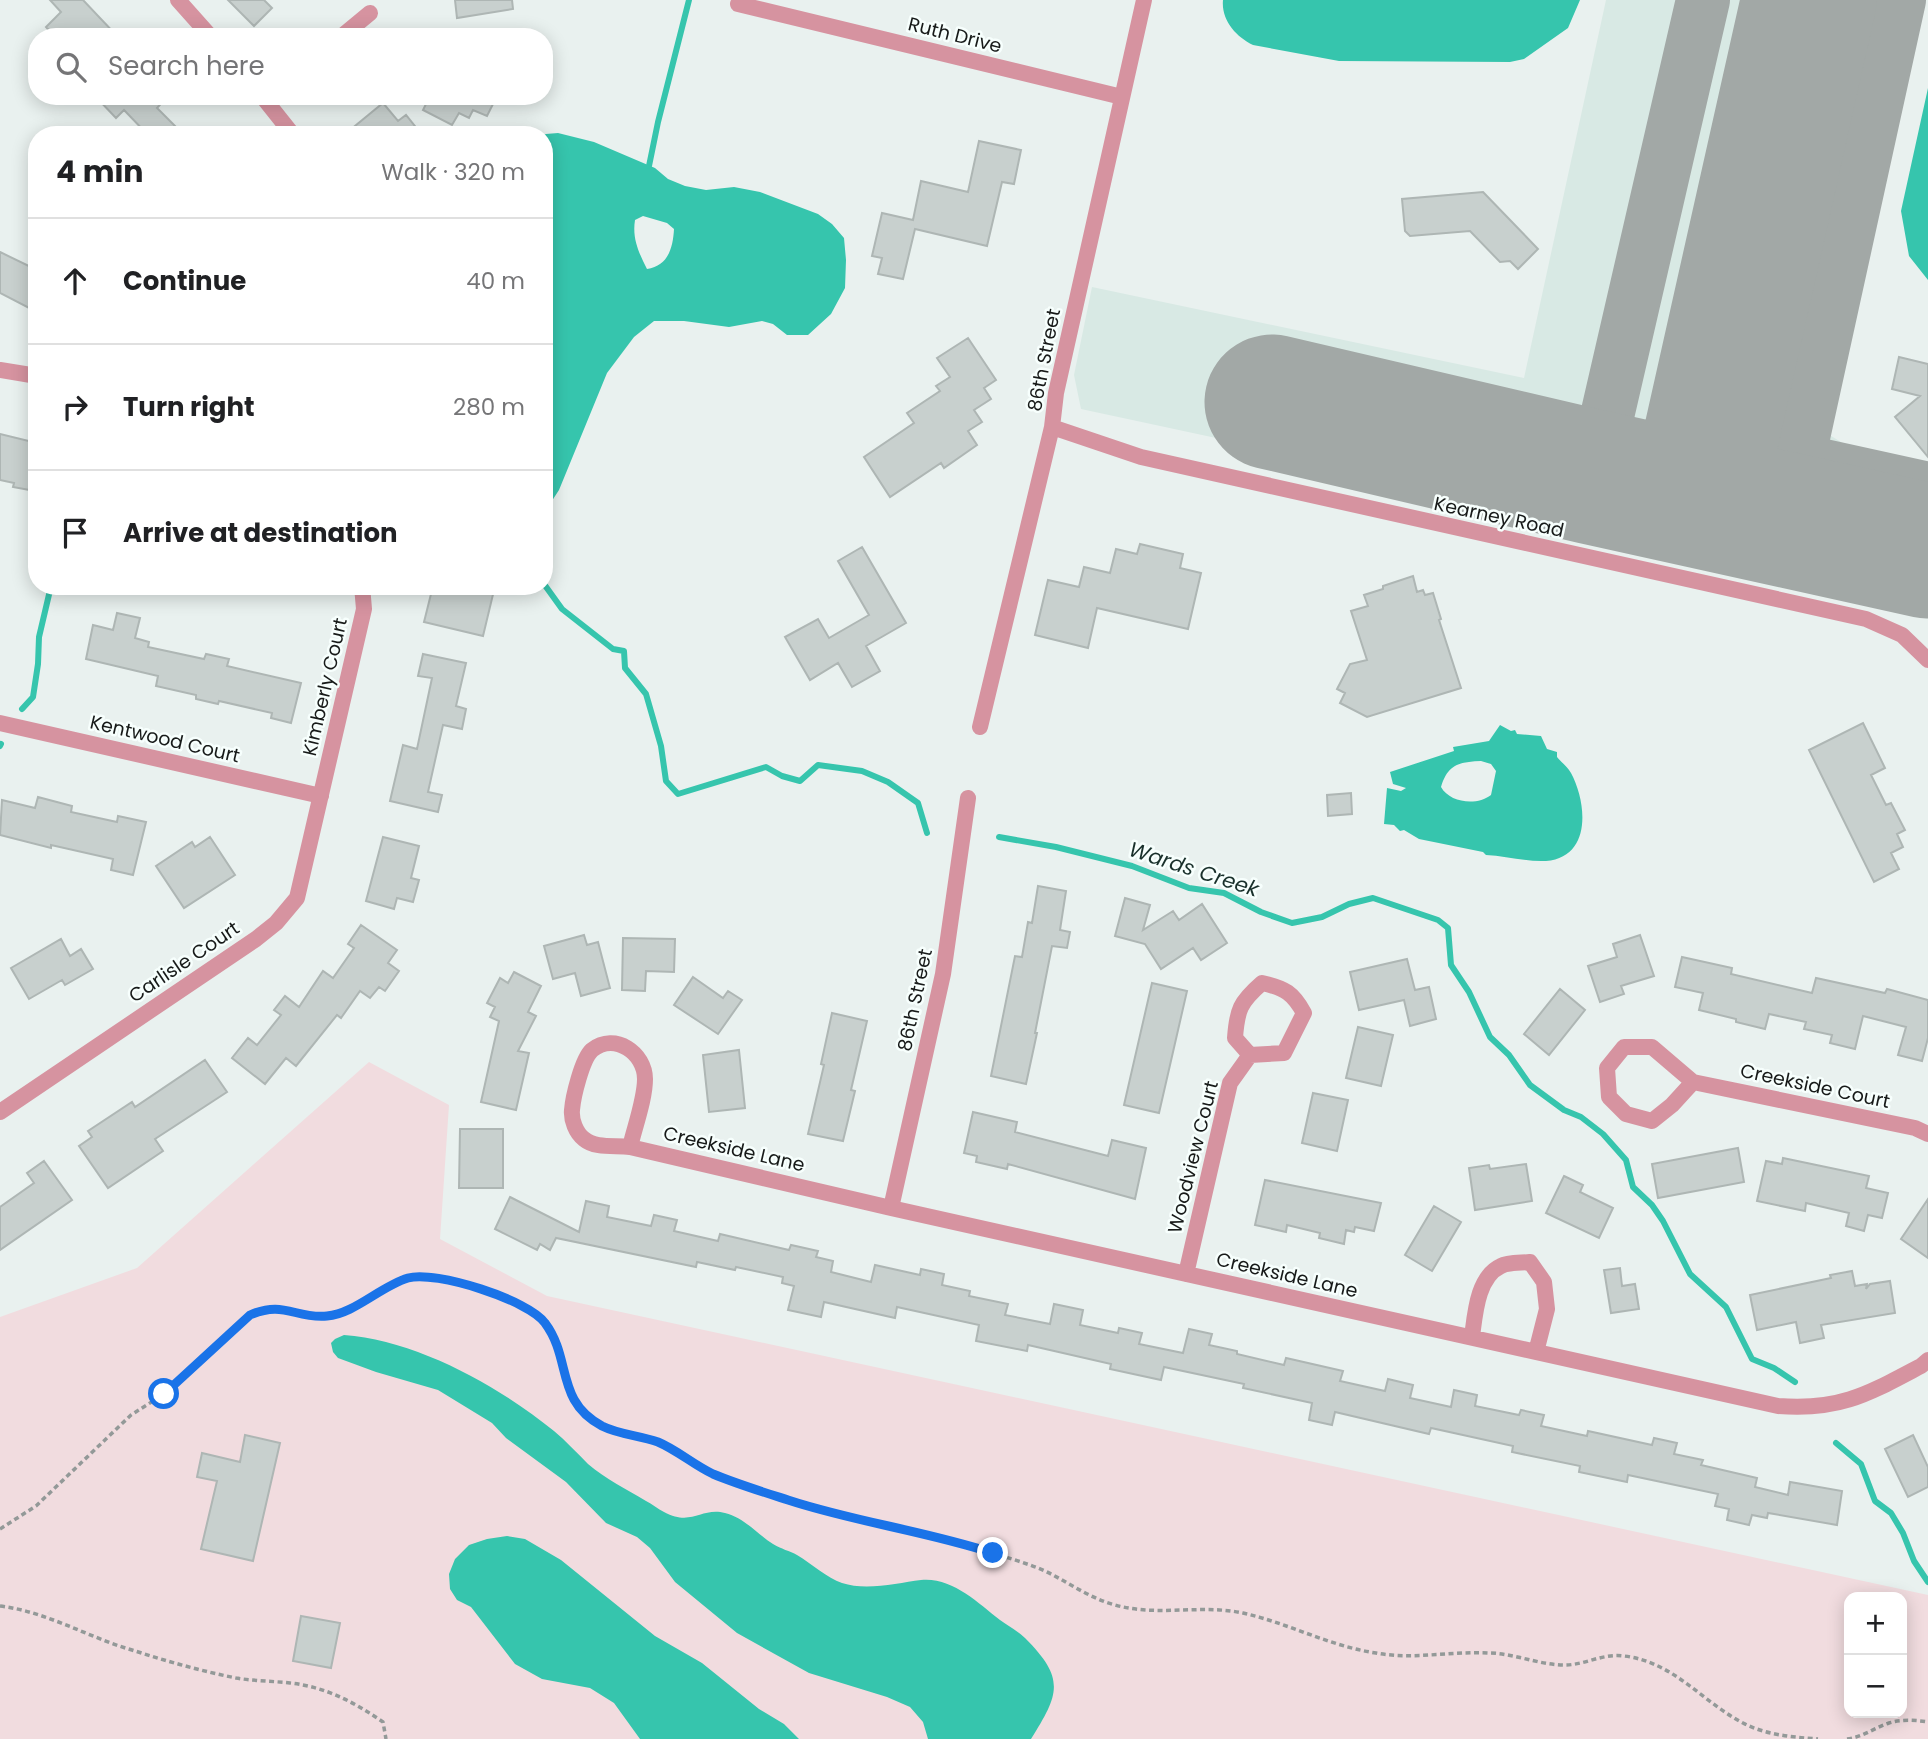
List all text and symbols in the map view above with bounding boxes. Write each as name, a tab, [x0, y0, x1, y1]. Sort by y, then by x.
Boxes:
street label: Ruth Drive	[905, 10, 1005, 60]
search box	[28, 28, 553, 105]
icon: search	[52, 48, 90, 86]
text: Search here	[108, 48, 265, 84]
text: 4 min	[56, 150, 144, 193]
text: Walk · 320 m	[381, 156, 525, 188]
icon: ahead	[56, 262, 94, 300]
text: Continue	[123, 263, 246, 299]
text: 40 m	[466, 265, 525, 297]
street label: 86th Street	[1021, 306, 1067, 414]
icon: right	[56, 388, 94, 426]
text: Turn right	[123, 389, 255, 425]
text: 280 m	[453, 391, 525, 423]
street label: Kearney Road	[1432, 490, 1566, 544]
icon: arrive	[56, 514, 94, 552]
text: Arrive at destination	[123, 515, 398, 551]
street label: Kimberly Court	[296, 615, 354, 759]
street label: Kentwood Court	[87, 709, 243, 769]
water label: Wards Creek	[1125, 834, 1264, 904]
street label: Carlisle Court	[123, 915, 245, 1009]
street label: 86th Street	[891, 946, 939, 1054]
street label: Creekside Court	[1738, 1057, 1892, 1115]
street label: Woodview Court	[1161, 1078, 1225, 1236]
street label: Creekside Lane	[661, 1120, 807, 1178]
street label: Creekside Lane	[1214, 1246, 1360, 1304]
route start	[148, 1378, 179, 1409]
route end	[977, 1537, 1008, 1568]
map controls	[1844, 1592, 1907, 1718]
button: +	[1844, 1592, 1907, 1655]
button: −	[1844, 1655, 1907, 1718]

